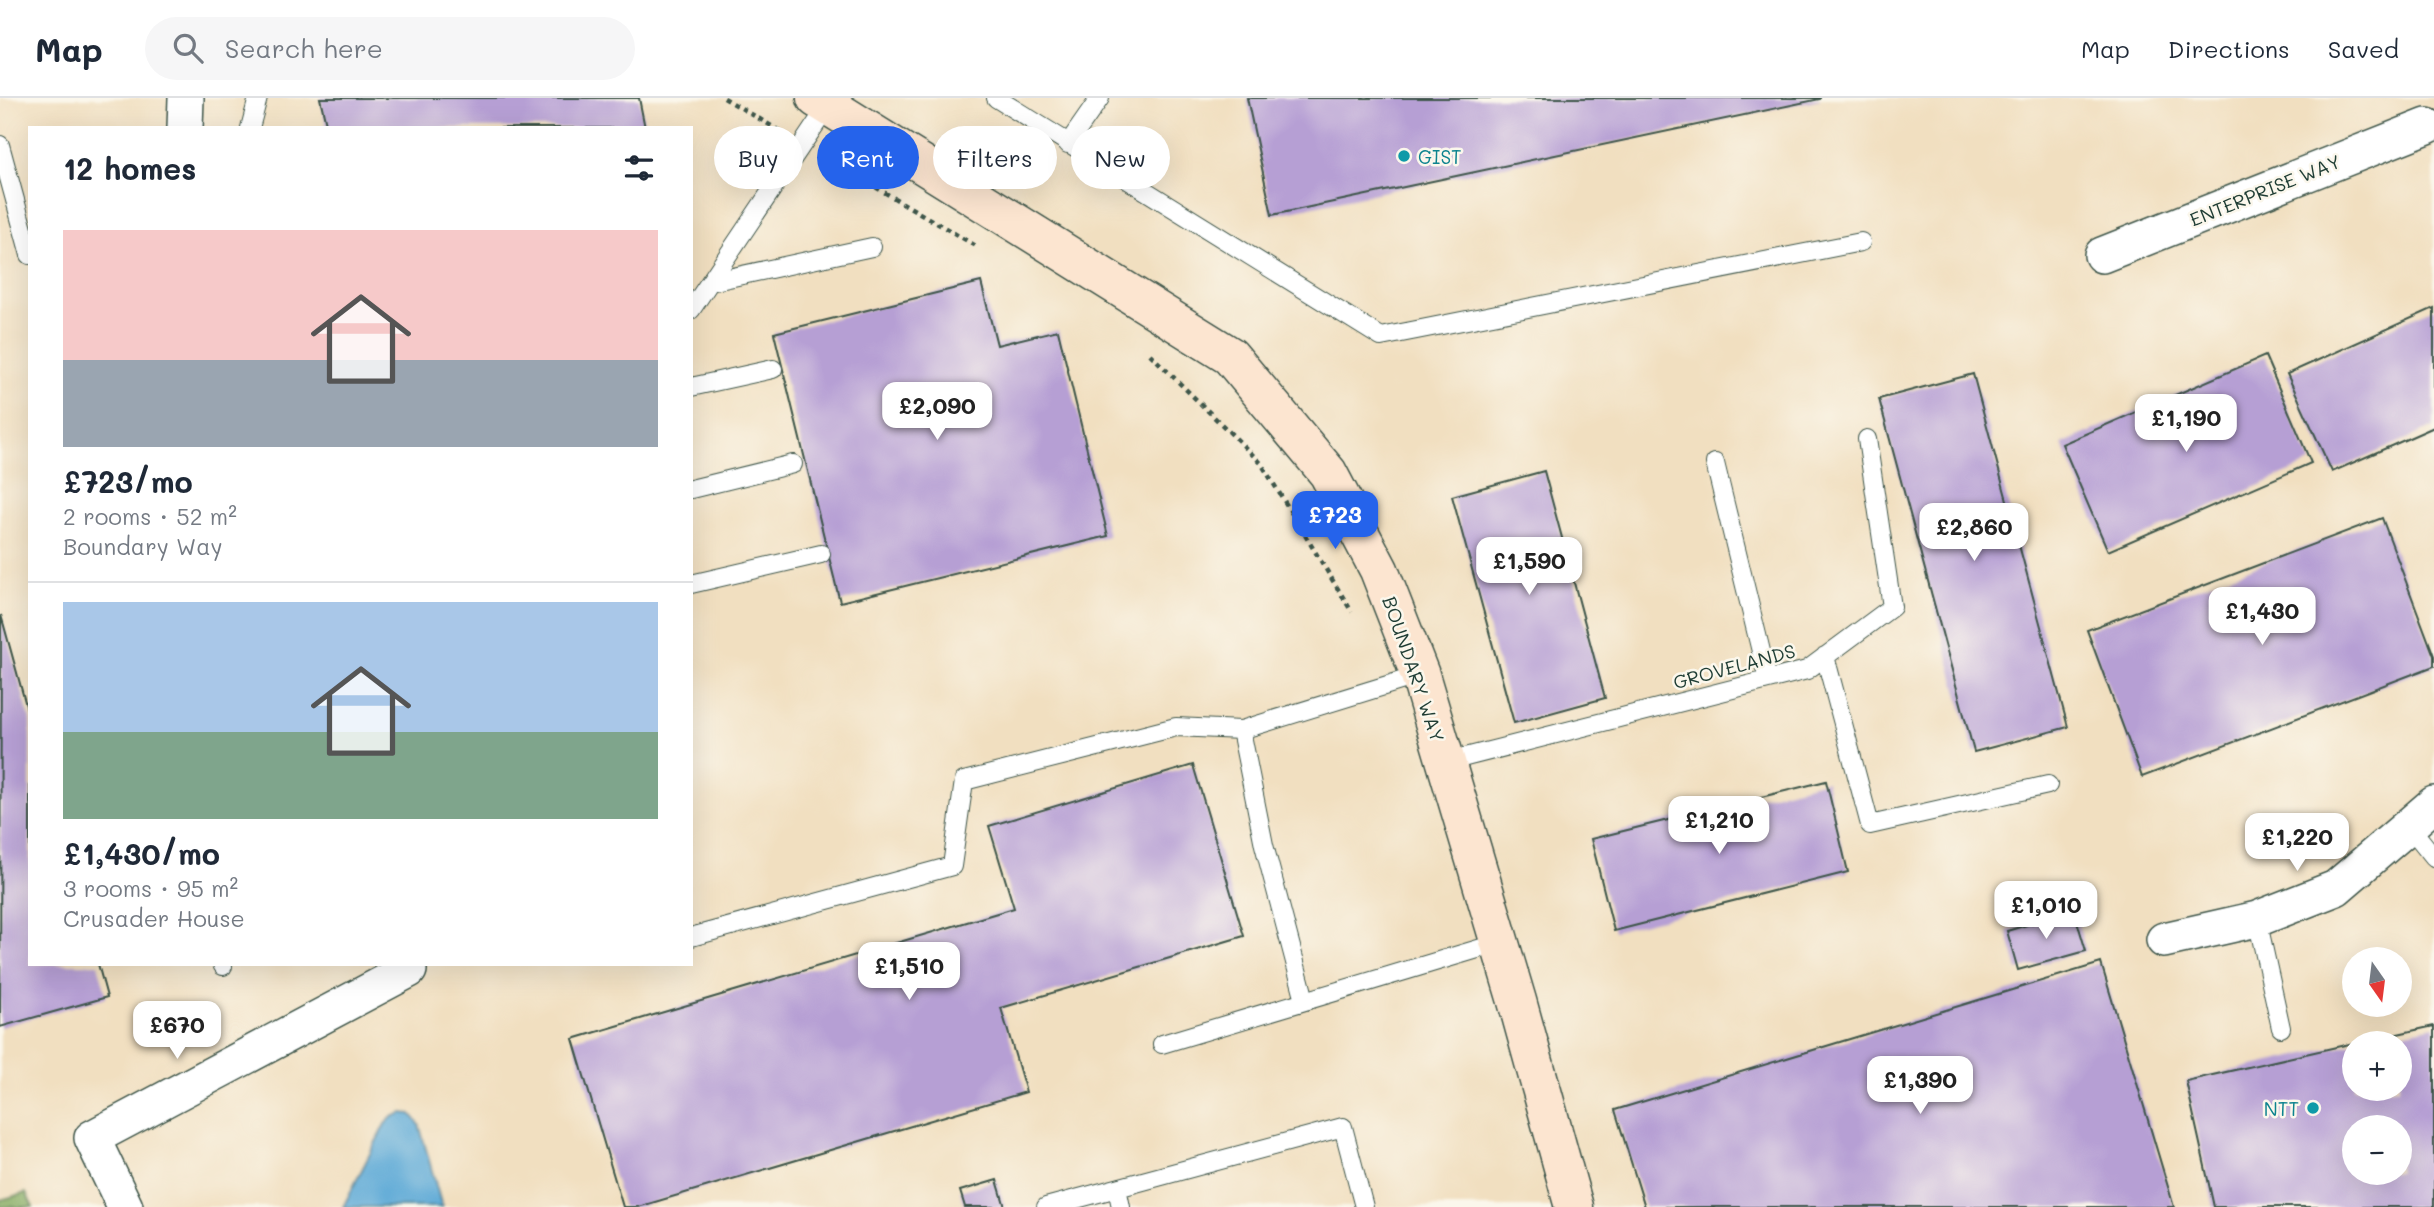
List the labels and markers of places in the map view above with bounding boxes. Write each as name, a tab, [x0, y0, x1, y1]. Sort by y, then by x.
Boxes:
place label: GIST	[1418, 144, 1462, 169]
marker: GIST	[1396, 148, 1412, 164]
pin: £2,090	[880, 382, 994, 442]
pin: £1,190	[2129, 394, 2243, 454]
pin: £723	[1294, 491, 1376, 551]
pin: £2,860	[1917, 504, 2031, 563]
pin: £1,590	[1472, 538, 1586, 597]
pin: £1,430	[2205, 588, 2319, 647]
pin: £1,210	[1662, 796, 1776, 856]
pin: £1,220	[2240, 814, 2354, 873]
pin: £1,010	[1989, 882, 2103, 941]
pin: £1,510	[852, 942, 966, 1002]
pin: £670	[136, 1002, 218, 1061]
pin: £1,390	[1863, 1056, 1977, 1116]
place label: NTT	[2264, 1096, 2299, 1121]
marker: NTT	[2305, 1100, 2321, 1116]

